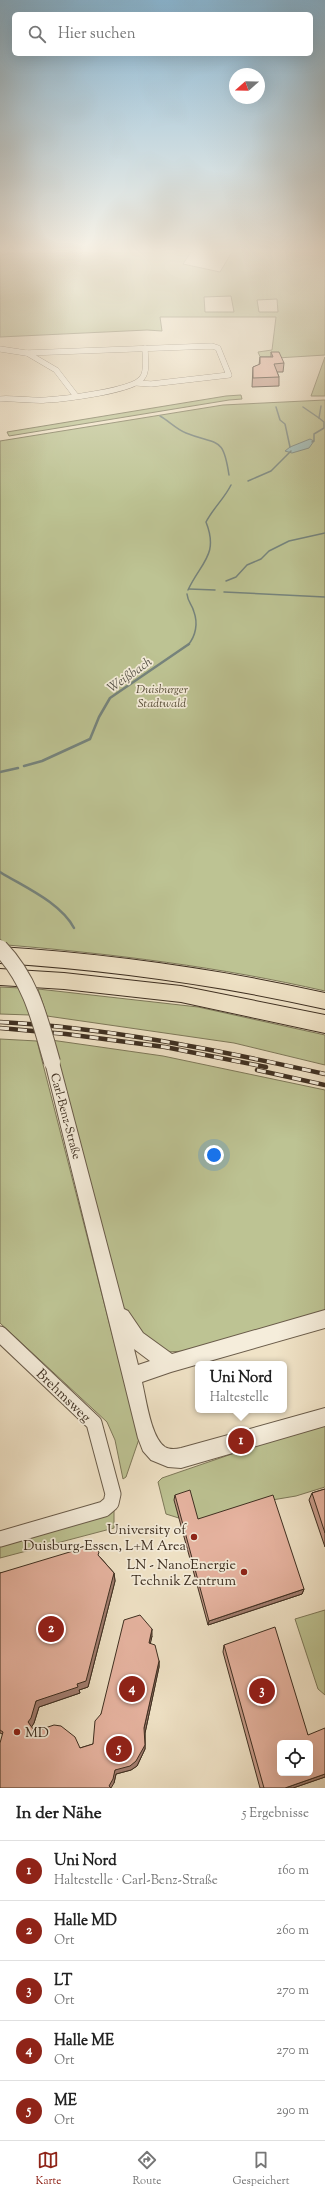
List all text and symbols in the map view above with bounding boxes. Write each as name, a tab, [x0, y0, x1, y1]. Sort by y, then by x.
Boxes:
search box	[12, 12, 313, 56]
icon: search	[26, 23, 48, 45]
text: Hier suchen	[58, 24, 136, 45]
north arrow	[229, 68, 265, 104]
water label: Weißbach	[104, 653, 157, 698]
park label: Duisburger Stadtwald	[136, 681, 189, 713]
street label: Carl-Benz-Straße	[45, 1071, 85, 1162]
your location	[204, 1145, 224, 1165]
popup	[195, 1361, 287, 1413]
street label: Brehmsweg	[31, 1365, 95, 1428]
text: Uni Nord	[210, 1368, 272, 1389]
text: Haltestelle	[210, 1389, 269, 1407]
pin: 1	[228, 1426, 254, 1456]
place label: University of Duisburg-Essen, L+M Area	[23, 1521, 187, 1557]
marker: University of Duisburg-Essen, L+M Area	[189, 1532, 199, 1542]
place label: LN - NanoEnergie Technik Zentrum	[127, 1556, 236, 1592]
marker: LN - NanoEnergie Technik Zentrum	[239, 1567, 249, 1577]
pin: 2	[38, 1614, 64, 1644]
pin: 4	[119, 1674, 145, 1704]
pin: 3	[249, 1676, 275, 1706]
place label: MD	[25, 1724, 49, 1744]
marker: MD	[12, 1727, 22, 1737]
pin: 5	[106, 1734, 132, 1764]
map controls	[277, 1740, 313, 1776]
button: locate	[277, 1740, 313, 1776]
text: In der Nähe	[16, 1802, 102, 1826]
text: 5 Ergebnisse	[242, 1805, 309, 1823]
text: Uni Nord	[54, 1851, 117, 1872]
text: 1	[27, 1862, 31, 1880]
text: 160 m	[278, 1862, 309, 1880]
text: Haltestelle · Carl-Benz-Straße	[54, 1872, 218, 1890]
text: Halle MD	[54, 1911, 117, 1932]
text: 2	[26, 1922, 32, 1940]
text: 260 m	[276, 1922, 309, 1940]
text: Ort	[54, 1932, 74, 1950]
text: LT	[54, 1971, 72, 1992]
text: 3	[26, 1982, 32, 2000]
text: 270 m	[276, 1982, 309, 2000]
text: Ort	[54, 1992, 74, 2010]
text: Halle ME	[54, 2031, 114, 2052]
text: 4	[26, 2042, 32, 2060]
text: 270 m	[276, 2042, 309, 2060]
text: Ort	[54, 2052, 74, 2070]
text: ME	[54, 2091, 77, 2112]
text: 5	[27, 2102, 31, 2120]
text: 290 m	[276, 2102, 309, 2120]
text: Ort	[54, 2112, 74, 2130]
tab: Karte	[36, 2149, 61, 2189]
tab: Route	[133, 2149, 161, 2189]
tab: Gespeichert	[232, 2149, 289, 2189]

